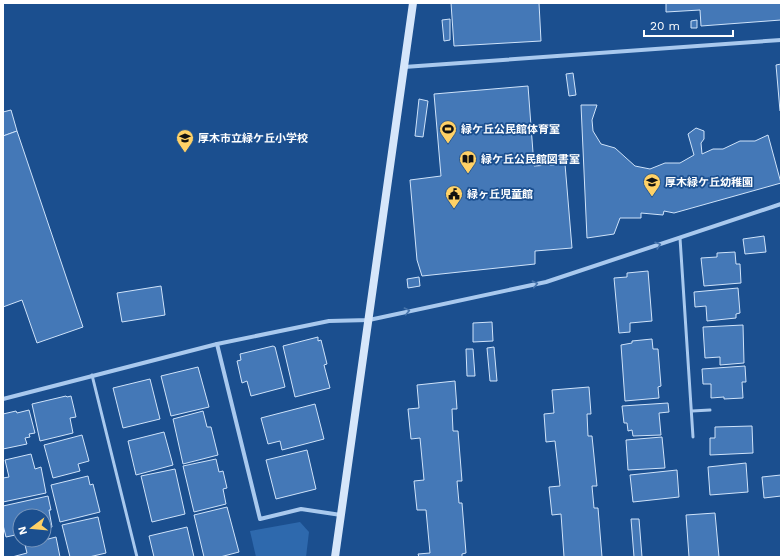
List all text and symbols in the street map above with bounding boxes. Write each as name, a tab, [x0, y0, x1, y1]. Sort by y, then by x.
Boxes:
scale bar	[644, 12, 733, 38]
text: 20 m	[650, 19, 680, 33]
sports icon: 緑ケ丘公民館体育室	[438, 119, 458, 144]
place label: 緑ケ丘公民館体育室	[461, 123, 560, 136]
school or university icon: 厚木市立緑ケ丘小学校	[175, 128, 195, 153]
place label: 厚木市立緑ケ丘小学校	[198, 132, 308, 145]
library icon: 緑ケ丘公民館図書室	[458, 149, 478, 174]
place label: 緑ケ丘公民館図書室	[481, 153, 580, 166]
school or university icon: 厚木緑ケ丘幼稚園	[642, 172, 662, 197]
place label: 厚木緑ケ丘幼稚園	[665, 176, 753, 189]
public building icon: 緑ヶ丘児童館	[444, 184, 464, 209]
place label: 緑ヶ丘児童館	[467, 188, 533, 201]
one-way arrow	[655, 241, 662, 250]
one-way arrow	[531, 281, 538, 289]
one-way arrow	[404, 308, 411, 316]
north arrow	[12, 508, 52, 548]
text: N	[15, 525, 30, 536]

